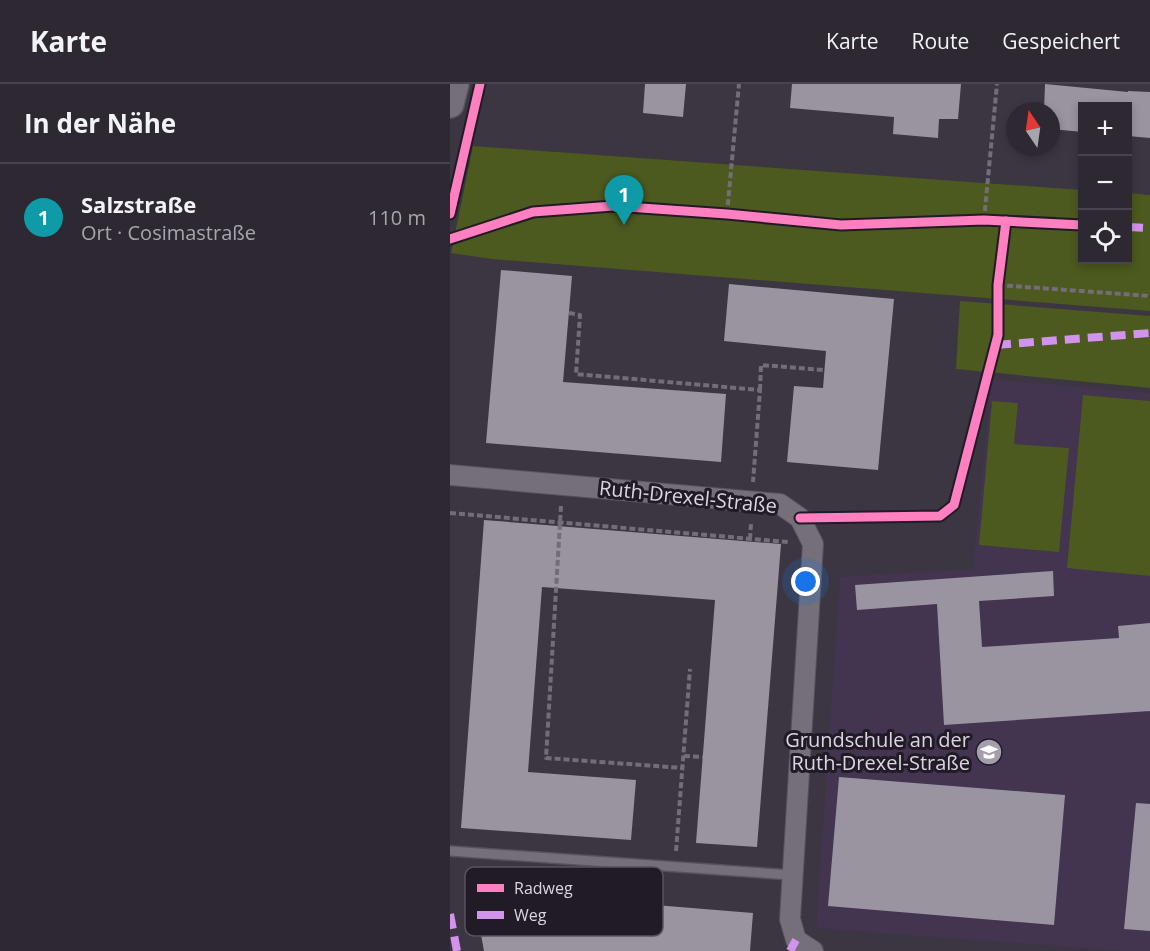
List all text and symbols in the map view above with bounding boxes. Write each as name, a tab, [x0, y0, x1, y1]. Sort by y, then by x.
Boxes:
text: Karte	[30, 22, 107, 60]
text: Karte	[826, 27, 878, 55]
text: Route	[911, 27, 969, 55]
text: Gespeichert	[1002, 27, 1120, 55]
north arrow	[1006, 102, 1060, 156]
map controls	[1078, 102, 1132, 264]
button: +	[1078, 102, 1132, 156]
text: In der Nähe	[24, 105, 176, 141]
button: −	[1078, 156, 1132, 210]
pin: 1	[604, 176, 644, 225]
text: Salzstraße	[81, 189, 196, 219]
text: 1	[38, 204, 49, 231]
text: 110 m	[368, 204, 426, 231]
button: locate	[1078, 210, 1132, 264]
text: Ort · Cosimastraße	[81, 219, 256, 246]
street label: Ruth-Drexel-Straße	[598, 474, 778, 519]
your location	[791, 567, 820, 596]
place label: Grundschule an der Ruth-Drexel-Straße	[785, 726, 970, 776]
school or university icon: Grundschule an der Ruth-Drexel-Straße	[974, 737, 1004, 767]
legend	[465, 867, 663, 936]
text: Radweg	[514, 877, 573, 899]
text: Weg	[514, 904, 547, 926]

